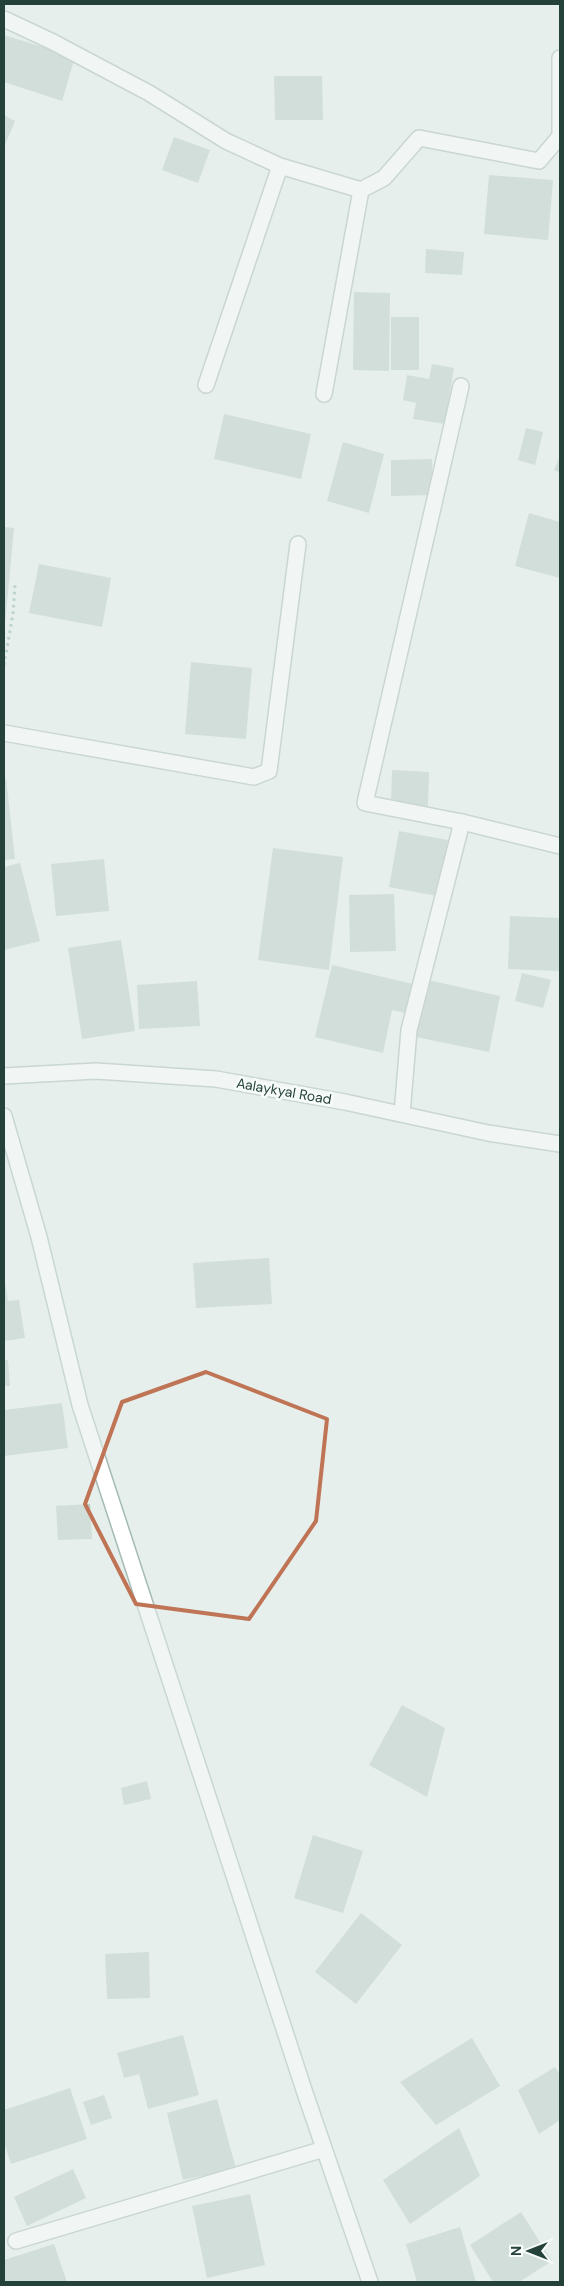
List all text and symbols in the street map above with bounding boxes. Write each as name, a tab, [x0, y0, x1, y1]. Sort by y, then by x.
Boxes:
street label: Aalaykyal Road	[235, 1074, 333, 1108]
north arrow	[504, 2226, 554, 2276]
text: N	[507, 2246, 525, 2256]

